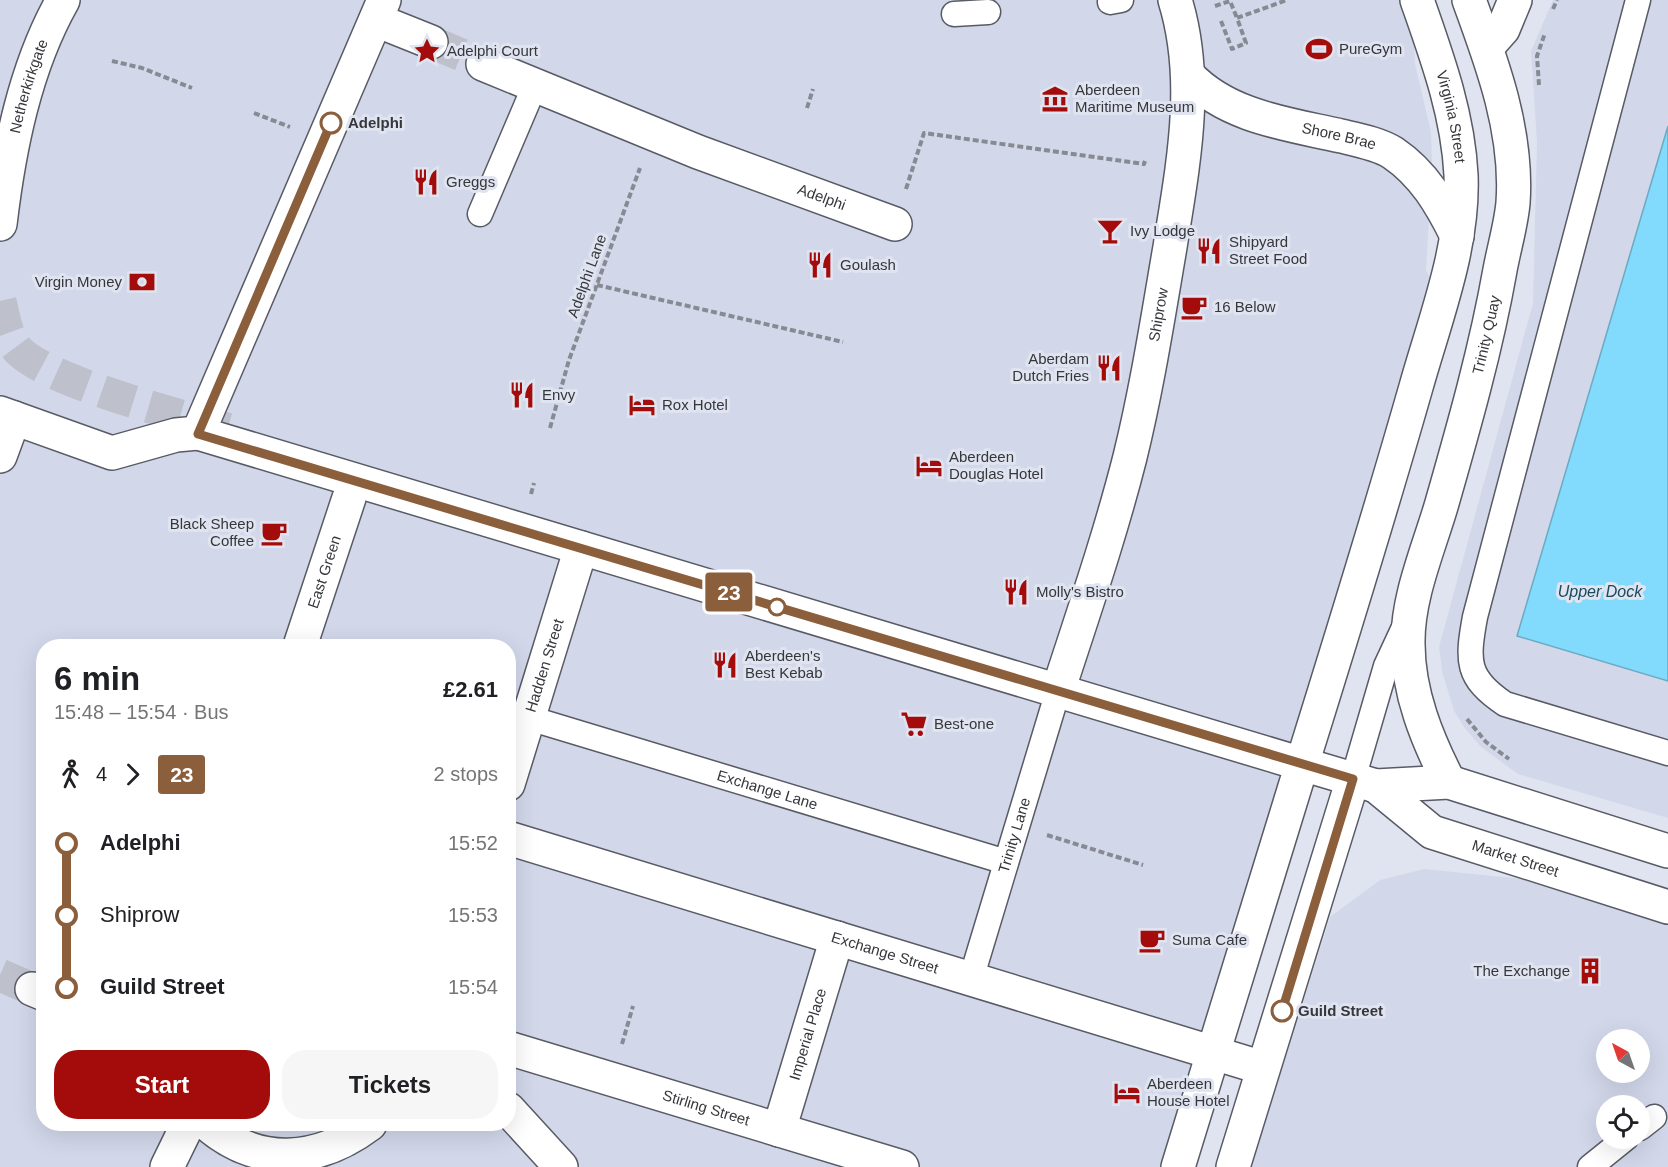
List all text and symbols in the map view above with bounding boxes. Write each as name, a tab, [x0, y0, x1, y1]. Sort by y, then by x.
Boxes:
sports icon: PureGym	[1304, 34, 1334, 64]
street label: Netherkirkgate	[6, 36, 51, 135]
place icon: Adelphi Court	[412, 36, 442, 66]
place label: PureGym	[1339, 40, 1402, 57]
place label: Adelphi Court	[447, 42, 539, 59]
street label: Virginia Street	[1433, 68, 1469, 164]
place label: Aberdeen Maritime Museum	[1075, 81, 1194, 115]
museum icon: Aberdeen Maritime Museum	[1040, 84, 1070, 114]
marker: Adelphi	[320, 112, 342, 134]
place label: Adelphi	[348, 114, 403, 131]
street label: Shore Brae	[1300, 119, 1378, 153]
restaurant icon: Greggs	[411, 167, 441, 197]
place label: Greggs	[446, 173, 495, 190]
street label: Adelphi	[795, 180, 848, 213]
bar icon: Ivy Lodge	[1095, 216, 1125, 246]
place label: Ivy Lodge	[1130, 222, 1195, 239]
street label: Adelphi Lane	[564, 232, 609, 320]
place label: Shipyard Street Food	[1229, 233, 1307, 267]
restaurant icon: Shipyard Street Food	[1194, 236, 1224, 266]
restaurant icon: Goulash	[805, 250, 835, 280]
place label: Goulash	[840, 256, 896, 273]
bank icon: Virgin Money	[127, 267, 157, 297]
place label: Virgin Money	[35, 273, 122, 290]
street label: Shiprow	[1145, 286, 1171, 343]
cafe icon: 16 Below	[1179, 292, 1209, 322]
street label: Trinity Quay	[1469, 293, 1503, 376]
place label: 16 Below	[1214, 298, 1276, 315]
place label: Aberdam Dutch Fries	[1012, 350, 1089, 384]
restaurant icon: Aberdam Dutch Fries	[1094, 353, 1124, 383]
restaurant icon: Envy	[507, 380, 537, 410]
place label: Envy	[542, 386, 576, 403]
hotel icon: Rox Hotel	[627, 390, 657, 420]
place label: Rox Hotel	[662, 396, 728, 413]
place label: Aberdeen Douglas Hotel	[949, 448, 1043, 482]
hotel icon: Aberdeen Douglas Hotel	[914, 451, 944, 481]
place label: Black Sheep Coffee	[170, 515, 254, 549]
cafe icon: Black Sheep Coffee	[259, 518, 289, 548]
street label: East Green	[304, 533, 344, 610]
line badge: 23	[702, 572, 756, 612]
restaurant icon: Molly's Bistro	[1001, 577, 1031, 607]
text: 23	[717, 581, 741, 604]
place label: Molly's Bistro	[1036, 583, 1124, 600]
water label: Upper Dock	[1558, 583, 1643, 600]
unlabelled marker	[768, 598, 786, 616]
street label: Hadden Street	[522, 616, 567, 714]
place label: Aberdeen's Best Kebab	[745, 647, 823, 681]
restaurant icon: Aberdeen's Best Kebab	[710, 650, 740, 680]
text: 6 min	[54, 660, 140, 697]
text: £2.61	[443, 677, 498, 702]
text: 15:48 – 15:54 · Bus	[54, 701, 229, 723]
supermarket icon: Best-one	[899, 709, 929, 739]
place label: Best-one	[934, 715, 994, 732]
icon: walk	[54, 758, 87, 791]
icon: forward	[116, 758, 149, 791]
text: 4	[96, 763, 107, 785]
text: 23	[170, 763, 193, 786]
text: 2 stops	[434, 763, 498, 785]
street label: Exchange Lane	[715, 766, 820, 813]
street label: Trinity Lane	[995, 796, 1033, 875]
text: Adelphi	[100, 830, 181, 855]
text: 15:52	[448, 832, 498, 854]
street label: Market Street	[1470, 836, 1562, 880]
text: Shiprow	[100, 902, 179, 927]
text: 15:53	[448, 904, 498, 926]
cafe icon: Suma Cafe	[1137, 925, 1167, 955]
street label: Exchange Street	[829, 928, 941, 977]
place label: Suma Cafe	[1172, 931, 1247, 948]
building icon: The Exchange	[1575, 956, 1605, 986]
place label: The Exchange	[1473, 962, 1570, 979]
text: Guild Street	[100, 974, 225, 999]
text: 15:54	[448, 976, 498, 998]
street label: Imperial Place	[786, 986, 829, 1082]
marker: Guild Street	[1271, 1000, 1293, 1022]
place label: Guild Street	[1298, 1002, 1383, 1019]
north arrow	[1596, 1029, 1650, 1083]
map controls	[1596, 1029, 1650, 1149]
button: Start	[54, 1050, 270, 1119]
button: Tickets	[282, 1050, 498, 1119]
place label: Aberdeen House Hotel	[1147, 1075, 1230, 1109]
hotel icon: Aberdeen House Hotel	[1112, 1078, 1142, 1108]
street label: Stirling Street	[661, 1086, 753, 1129]
button: locate	[1596, 1095, 1650, 1149]

